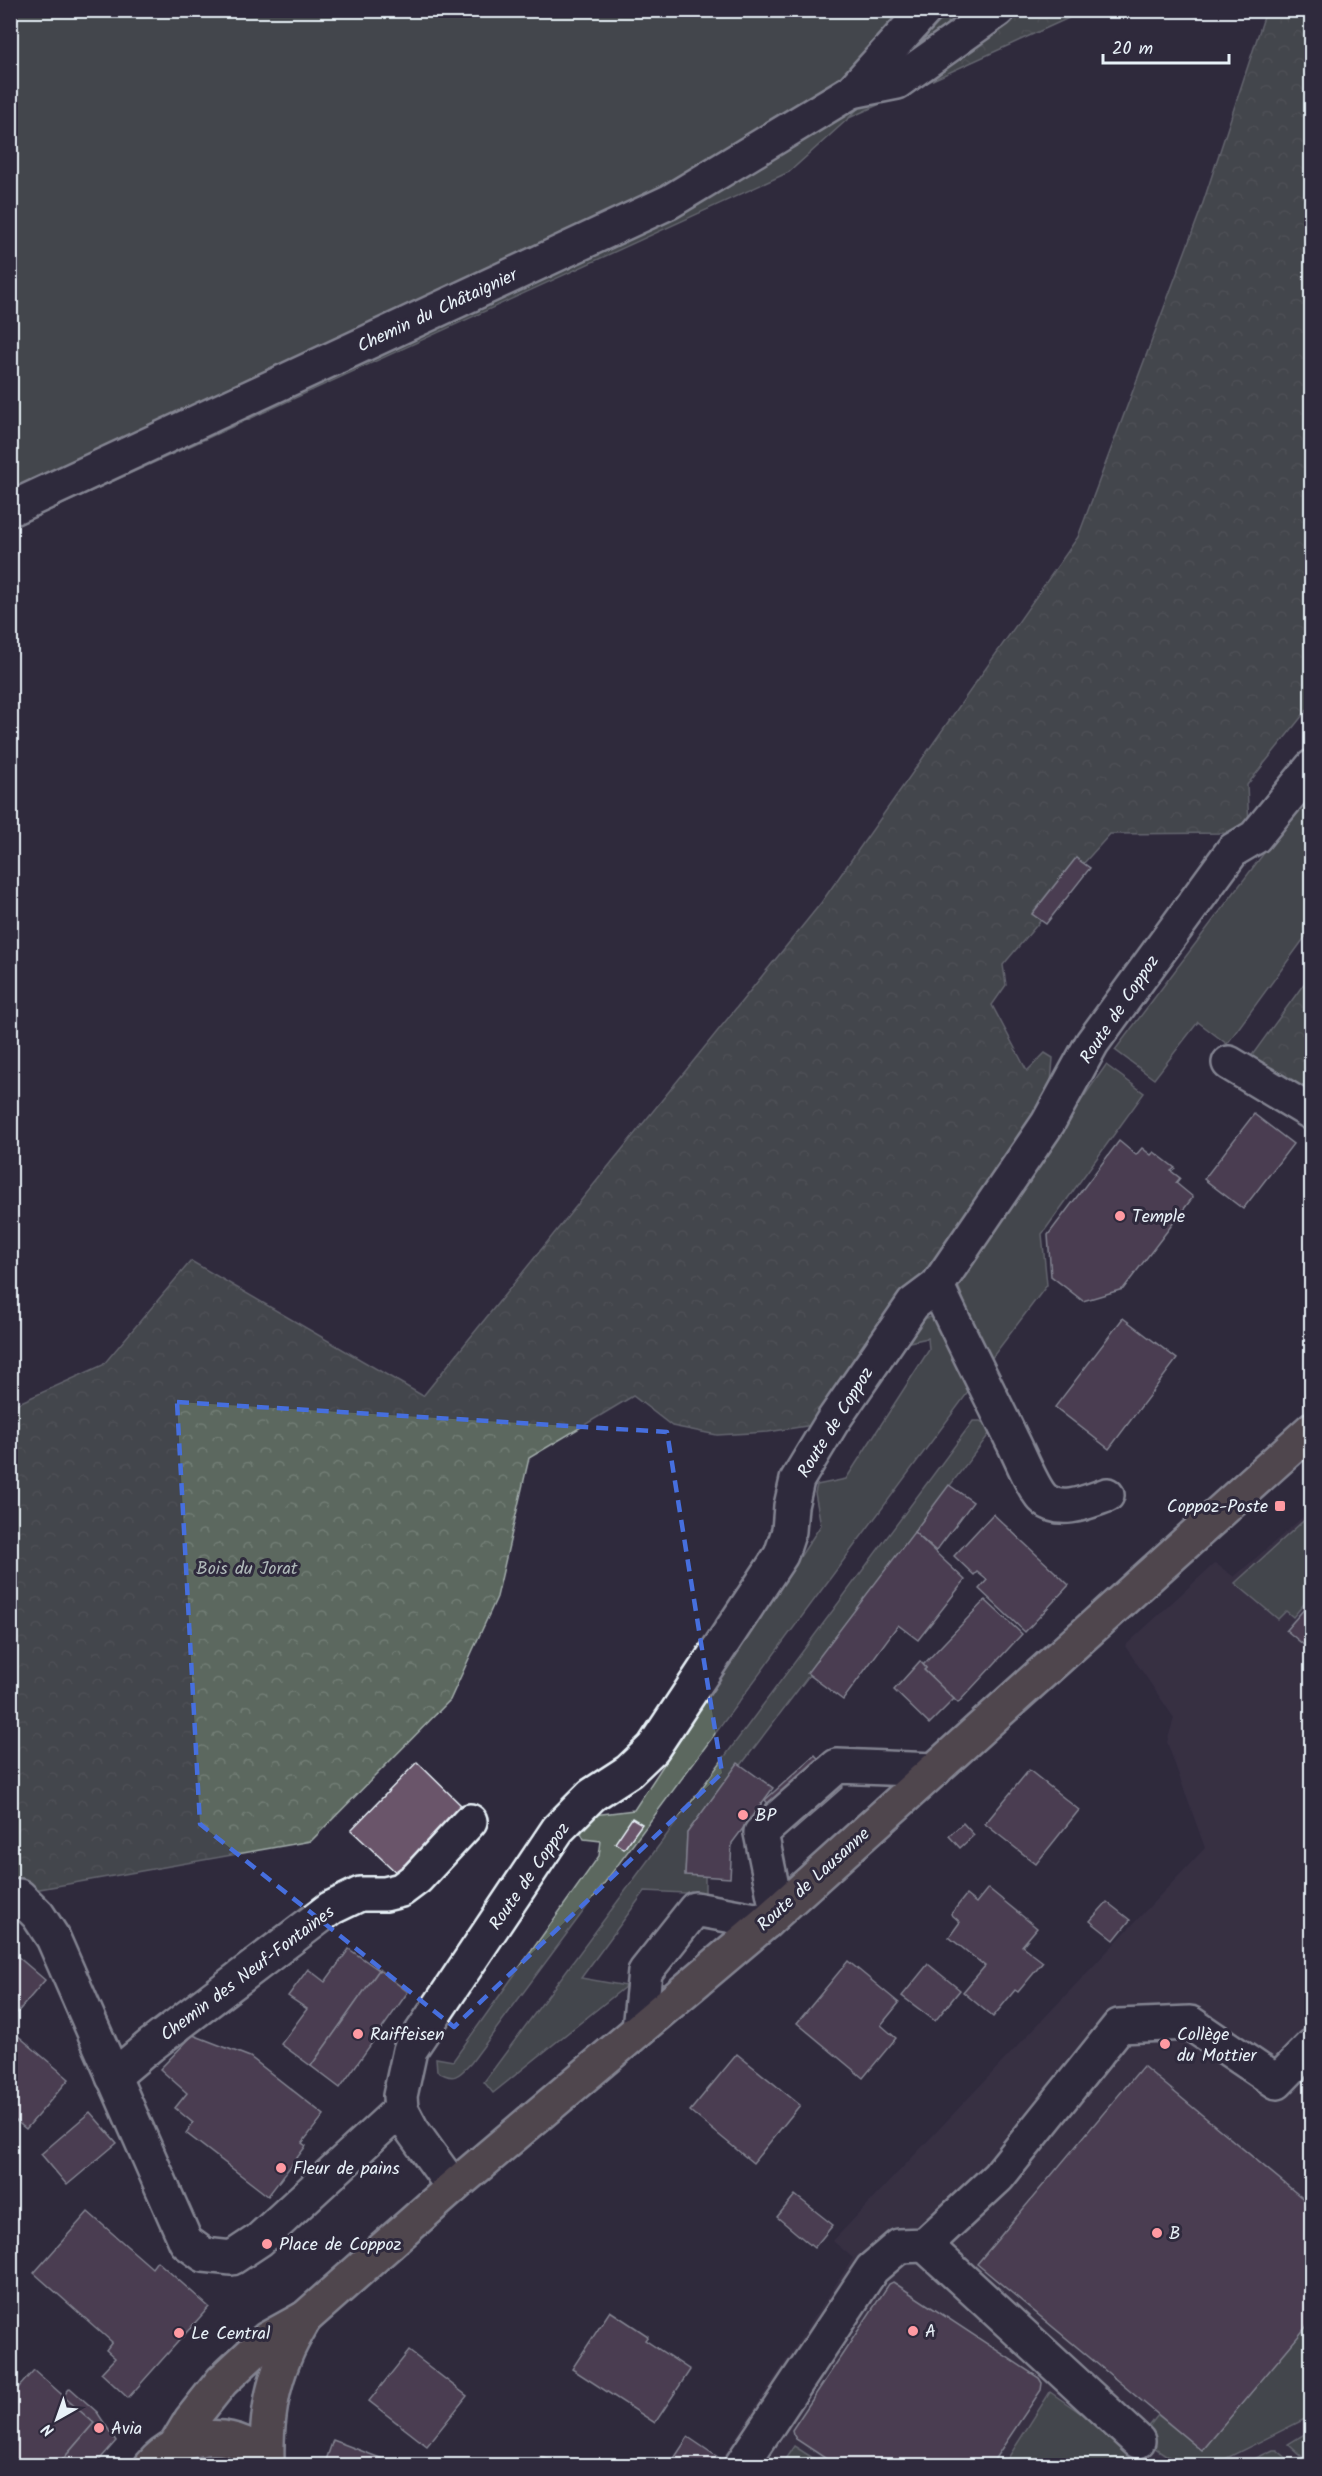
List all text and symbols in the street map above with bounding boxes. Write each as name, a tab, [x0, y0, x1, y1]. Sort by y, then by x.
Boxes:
scale bar	[1103, 27, 1229, 65]
text: 20 m	[1112, 35, 1153, 64]
street label: Chemin du Châtaignier	[353, 261, 524, 361]
street label: Route de Coppoz	[1073, 949, 1168, 1070]
place label: Temple	[1132, 1203, 1185, 1232]
marker: Temple	[1113, 1209, 1127, 1223]
street label: Route de Coppoz	[791, 1362, 882, 1484]
place label: Coppoz-Poste	[1167, 1493, 1268, 1522]
marker: Coppoz-Poste	[1273, 1499, 1287, 1513]
park label: Bois du Jorat	[196, 1555, 299, 1584]
place label: BP	[755, 1802, 777, 1831]
marker: BP	[736, 1808, 750, 1822]
street label: Route de Coppoz	[482, 1817, 578, 1937]
street label: Route de Lausanne	[751, 1821, 877, 1939]
street label: Chemin des Neuf-Fontaines	[154, 1899, 342, 2050]
place label: Raiffeisen	[370, 2021, 445, 2050]
place label: Collège du Mottier	[1177, 2021, 1258, 2071]
marker: Raiffeisen	[351, 2027, 365, 2041]
marker: Collège du Mottier	[1158, 2037, 1172, 2051]
place label: Fleur de pains	[293, 2155, 400, 2184]
marker: Fleur de pains	[274, 2161, 288, 2175]
place label: B	[1169, 2220, 1180, 2249]
marker: B	[1150, 2226, 1164, 2240]
place label: Place de Coppoz	[279, 2231, 402, 2260]
marker: Place de Coppoz	[260, 2237, 274, 2251]
place label: A	[925, 2318, 936, 2347]
place label: Le Central	[191, 2320, 271, 2349]
marker: A	[906, 2324, 920, 2338]
marker: Le Central	[172, 2326, 186, 2340]
north arrow	[27, 2389, 87, 2449]
place label: Avia	[111, 2415, 142, 2444]
text: N	[36, 2417, 60, 2442]
marker: Avia	[92, 2421, 106, 2435]

